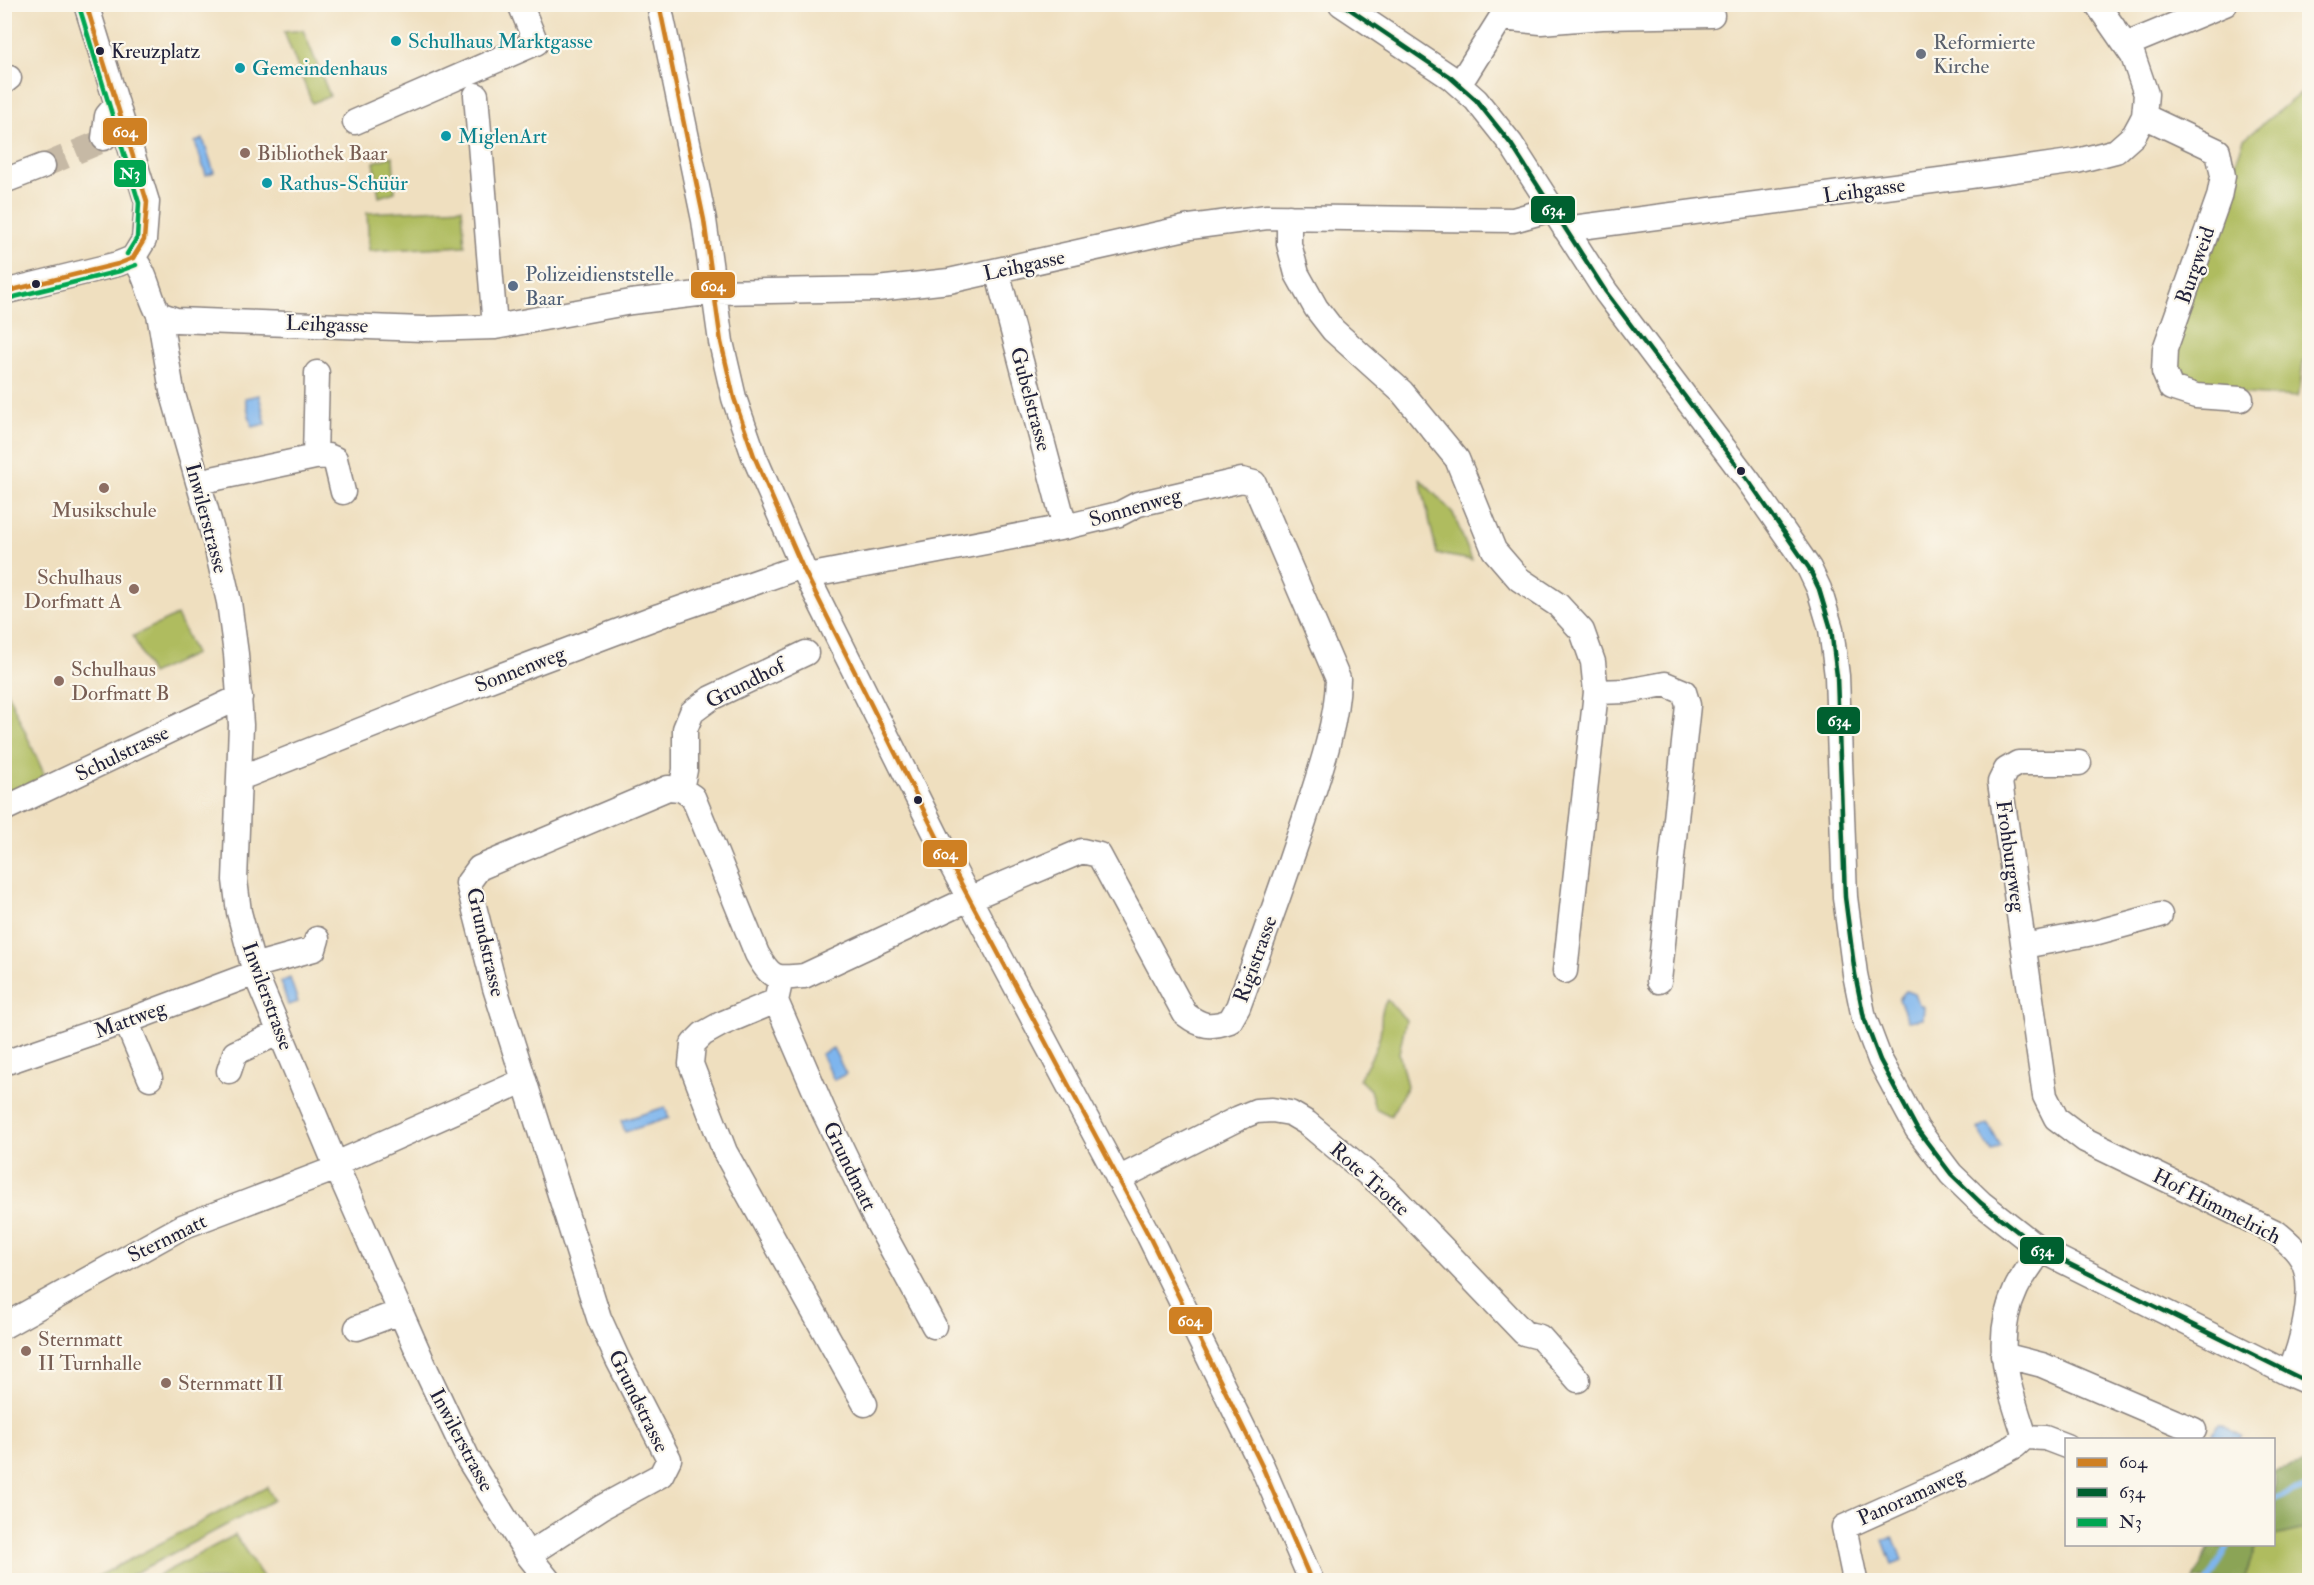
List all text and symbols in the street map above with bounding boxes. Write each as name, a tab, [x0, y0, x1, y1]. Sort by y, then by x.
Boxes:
place label: Schulhaus Marktgasse	[408, 28, 593, 55]
place label: Reformierte Kirche	[1933, 29, 2035, 80]
marker: Schulhaus Marktgasse	[389, 34, 403, 48]
place label: Kreuzplatz	[111, 39, 201, 65]
marker: Kreuzplatz	[94, 45, 106, 57]
marker: Reformierte Kirche	[1914, 47, 1928, 61]
place label: Gemeindenhaus	[252, 55, 387, 82]
marker: Gemeindenhaus	[233, 61, 247, 75]
line badge: 604	[102, 117, 148, 146]
text: 604	[113, 122, 139, 142]
place label: MiglenArt	[458, 123, 547, 150]
marker: MiglenArt	[439, 129, 453, 143]
place label: Bibliothek Baar	[257, 140, 387, 167]
marker: Bibliothek Baar	[238, 146, 252, 160]
line badge: N3	[113, 159, 147, 188]
text: N3	[119, 164, 140, 184]
place label: Rathus-Schüür	[279, 170, 408, 197]
street label: Leihgasse	[1821, 171, 1907, 210]
marker: Rathus-Schüür	[260, 176, 274, 190]
line badge: 634	[1530, 195, 1576, 224]
text: 634	[1542, 200, 1566, 220]
street label: Burgweid	[2170, 222, 2221, 307]
street label: Leihgasse	[981, 244, 1068, 287]
place label: Polizeidienststelle Baar	[525, 261, 674, 312]
line badge: 604	[690, 271, 736, 299]
text: 604	[701, 276, 727, 296]
unlabelled marker	[30, 278, 42, 290]
marker: Polizeidienststelle Baar	[506, 279, 520, 293]
street label: Leihgasse	[285, 310, 369, 339]
street label: Gubelstrasse	[1004, 344, 1057, 454]
street label: Inwilerstrasse	[179, 460, 234, 576]
unlabelled marker	[1735, 465, 1747, 477]
marker: Musikschule	[97, 481, 111, 495]
street label: Sonnenweg	[1086, 481, 1185, 534]
place label: Musikschule	[52, 497, 157, 524]
place label: Schulhaus Dorfmatt A	[24, 564, 122, 615]
marker: Schulhaus Dorfmatt A	[127, 582, 141, 596]
street label: Sonnenweg	[471, 640, 570, 699]
street label: Grundhof	[701, 651, 792, 715]
place label: Schulhaus Dorfmatt B	[71, 656, 170, 707]
marker: Schulhaus Dorfmatt B	[52, 674, 66, 688]
line badge: 634	[1816, 706, 1861, 735]
text: 634	[1828, 711, 1852, 731]
street label: Schulstrasse	[71, 719, 174, 788]
unlabelled marker	[912, 794, 924, 806]
street label: Frohburgweg	[1989, 799, 2032, 914]
line badge: 604	[922, 839, 968, 868]
text: 604	[933, 844, 959, 864]
street label: Grundstrasse	[460, 885, 511, 999]
street label: Rigistrasse	[1227, 912, 1284, 1006]
street label: Inwilerstrasse	[235, 938, 300, 1054]
street label: Mattweg	[91, 994, 170, 1045]
street label: Grundmatt	[816, 1117, 883, 1215]
street label: Rote Trotte	[1324, 1136, 1415, 1223]
street label: Hof Himmelrich	[2148, 1163, 2286, 1250]
street label: Sternmatt	[123, 1208, 211, 1269]
line badge: 634	[2019, 1236, 2065, 1265]
text: 634	[2031, 1241, 2055, 1261]
line badge: 604	[1168, 1306, 1213, 1335]
text: 604	[1178, 1311, 1204, 1331]
place label: Sternmatt II Turnhalle	[38, 1326, 142, 1377]
marker: Sternmatt II Turnhalle	[19, 1344, 33, 1358]
street label: Grundstrasse	[602, 1345, 675, 1457]
place label: Sternmatt II	[178, 1370, 284, 1397]
marker: Sternmatt II	[159, 1376, 173, 1390]
street label: Inwilerstrasse	[423, 1384, 500, 1497]
legend	[2065, 1438, 2275, 1546]
text: 604	[2119, 1451, 2148, 1474]
street label: Panoramaweg	[1853, 1461, 1970, 1532]
text: 634	[2119, 1481, 2146, 1504]
text: N3	[2119, 1511, 2142, 1534]

